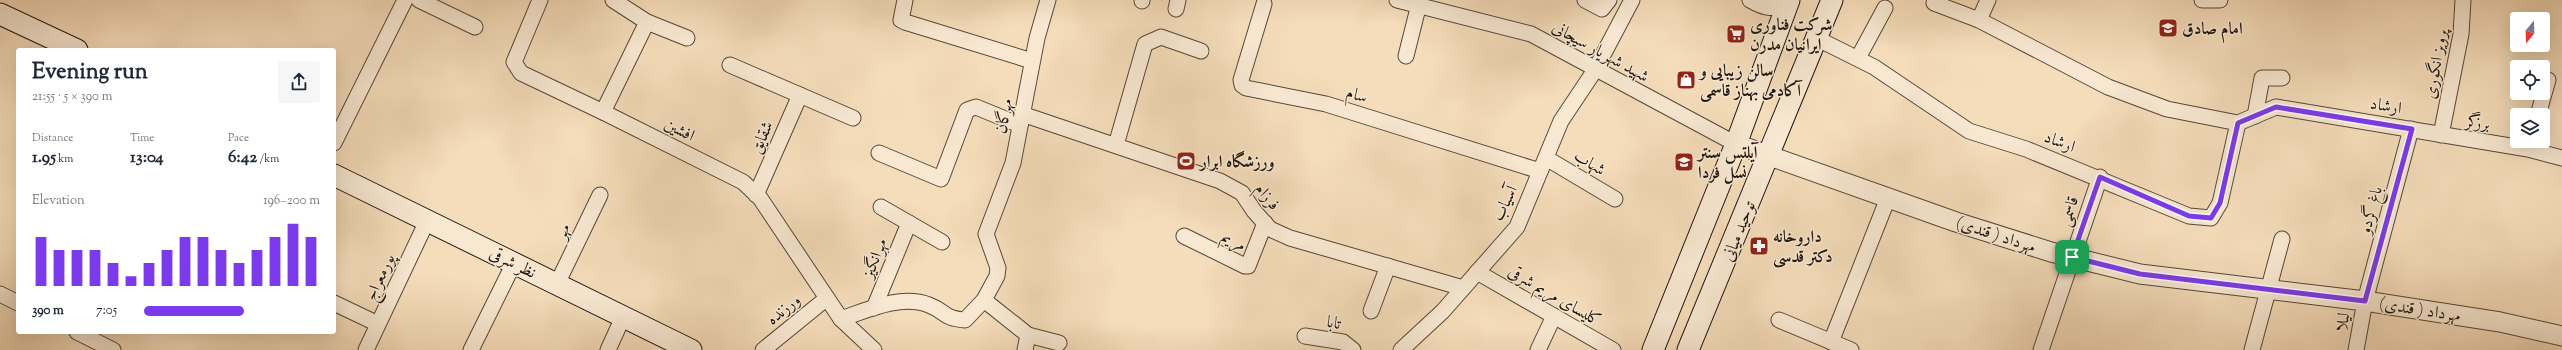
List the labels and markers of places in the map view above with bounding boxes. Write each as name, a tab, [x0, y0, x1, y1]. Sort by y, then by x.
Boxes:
place label: شرکت فناوری ایرانیان مدرن	[1750, 14, 1832, 58]
school or university icon: امام صادق	[2157, 17, 2179, 39]
place label: امام صادق	[2182, 18, 2243, 43]
supermarket icon: شرکت فناوری ایرانیان مدرن	[1725, 23, 1747, 45]
place label: سالن زیبایی و آکادمی بهناز قاسمی	[1698, 60, 1803, 104]
shop icon: سالن زیبایی و آکادمی بهناز قاسمی	[1675, 69, 1697, 91]
place label: آیلتس سنتر نسل فردا	[1696, 141, 1760, 186]
sports icon: ورزشگاه ابرار	[1175, 150, 1197, 172]
place label: ورزشگاه ابرار	[1198, 150, 1274, 175]
school or university icon: آیلتس سنتر نسل فردا	[1673, 151, 1695, 173]
place label: داروخانه دکتر قدسی	[1773, 226, 1833, 270]
pharmacy icon: داروخانه دکتر قدسی	[1748, 235, 1770, 257]
pin	[2055, 240, 2089, 274]

